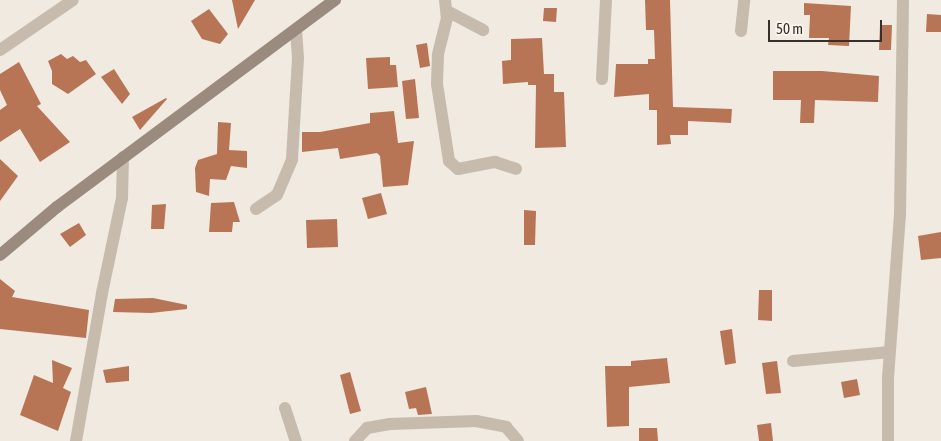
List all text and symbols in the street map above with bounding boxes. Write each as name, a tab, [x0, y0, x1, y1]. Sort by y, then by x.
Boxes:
scale bar	[771, 10, 885, 42]
text: 50 m	[776, 20, 803, 37]

